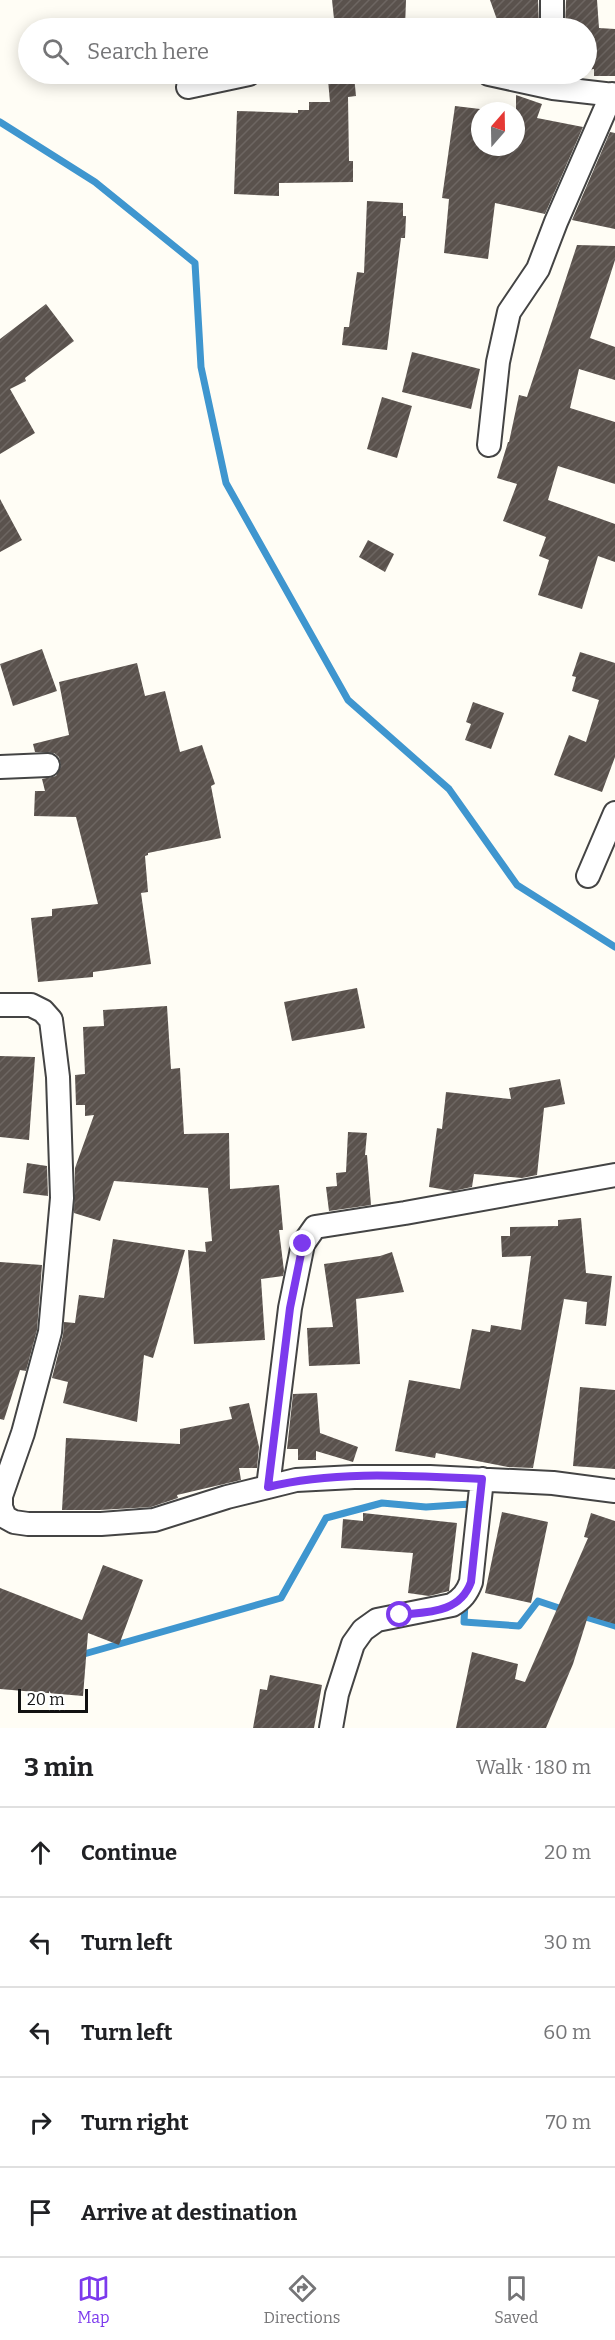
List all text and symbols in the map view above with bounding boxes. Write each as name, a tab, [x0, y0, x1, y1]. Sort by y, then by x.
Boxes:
search box	[18, 18, 597, 84]
icon: search	[39, 35, 72, 68]
text: Search here	[87, 38, 209, 65]
north arrow	[471, 102, 525, 156]
route end	[289, 1230, 315, 1256]
route start	[386, 1601, 412, 1627]
scale bar	[18, 1686, 88, 1714]
text: 20 m	[27, 1690, 64, 1709]
text: 3 min	[24, 1752, 93, 1783]
text: Walk · 180 m	[476, 1755, 591, 1779]
icon: ahead	[24, 1836, 57, 1869]
text: Continue	[81, 1839, 177, 1866]
text: 20 m	[544, 1840, 591, 1864]
icon: left	[24, 1926, 57, 1959]
text: Turn left	[81, 1929, 173, 1956]
text: 30 m	[544, 1930, 591, 1954]
icon: left	[24, 2016, 57, 2049]
text: Turn left	[81, 2019, 173, 2046]
text: 60 m	[543, 2020, 591, 2044]
icon: right	[24, 2106, 57, 2139]
text: Turn right	[81, 2109, 189, 2136]
text: 70 m	[545, 2110, 591, 2134]
icon: arrive	[24, 2196, 57, 2229]
text: Arrive at destination	[81, 2199, 297, 2226]
tab: Map	[77, 2272, 110, 2327]
tab: Directions	[264, 2272, 341, 2327]
tab: Saved	[494, 2272, 538, 2327]

